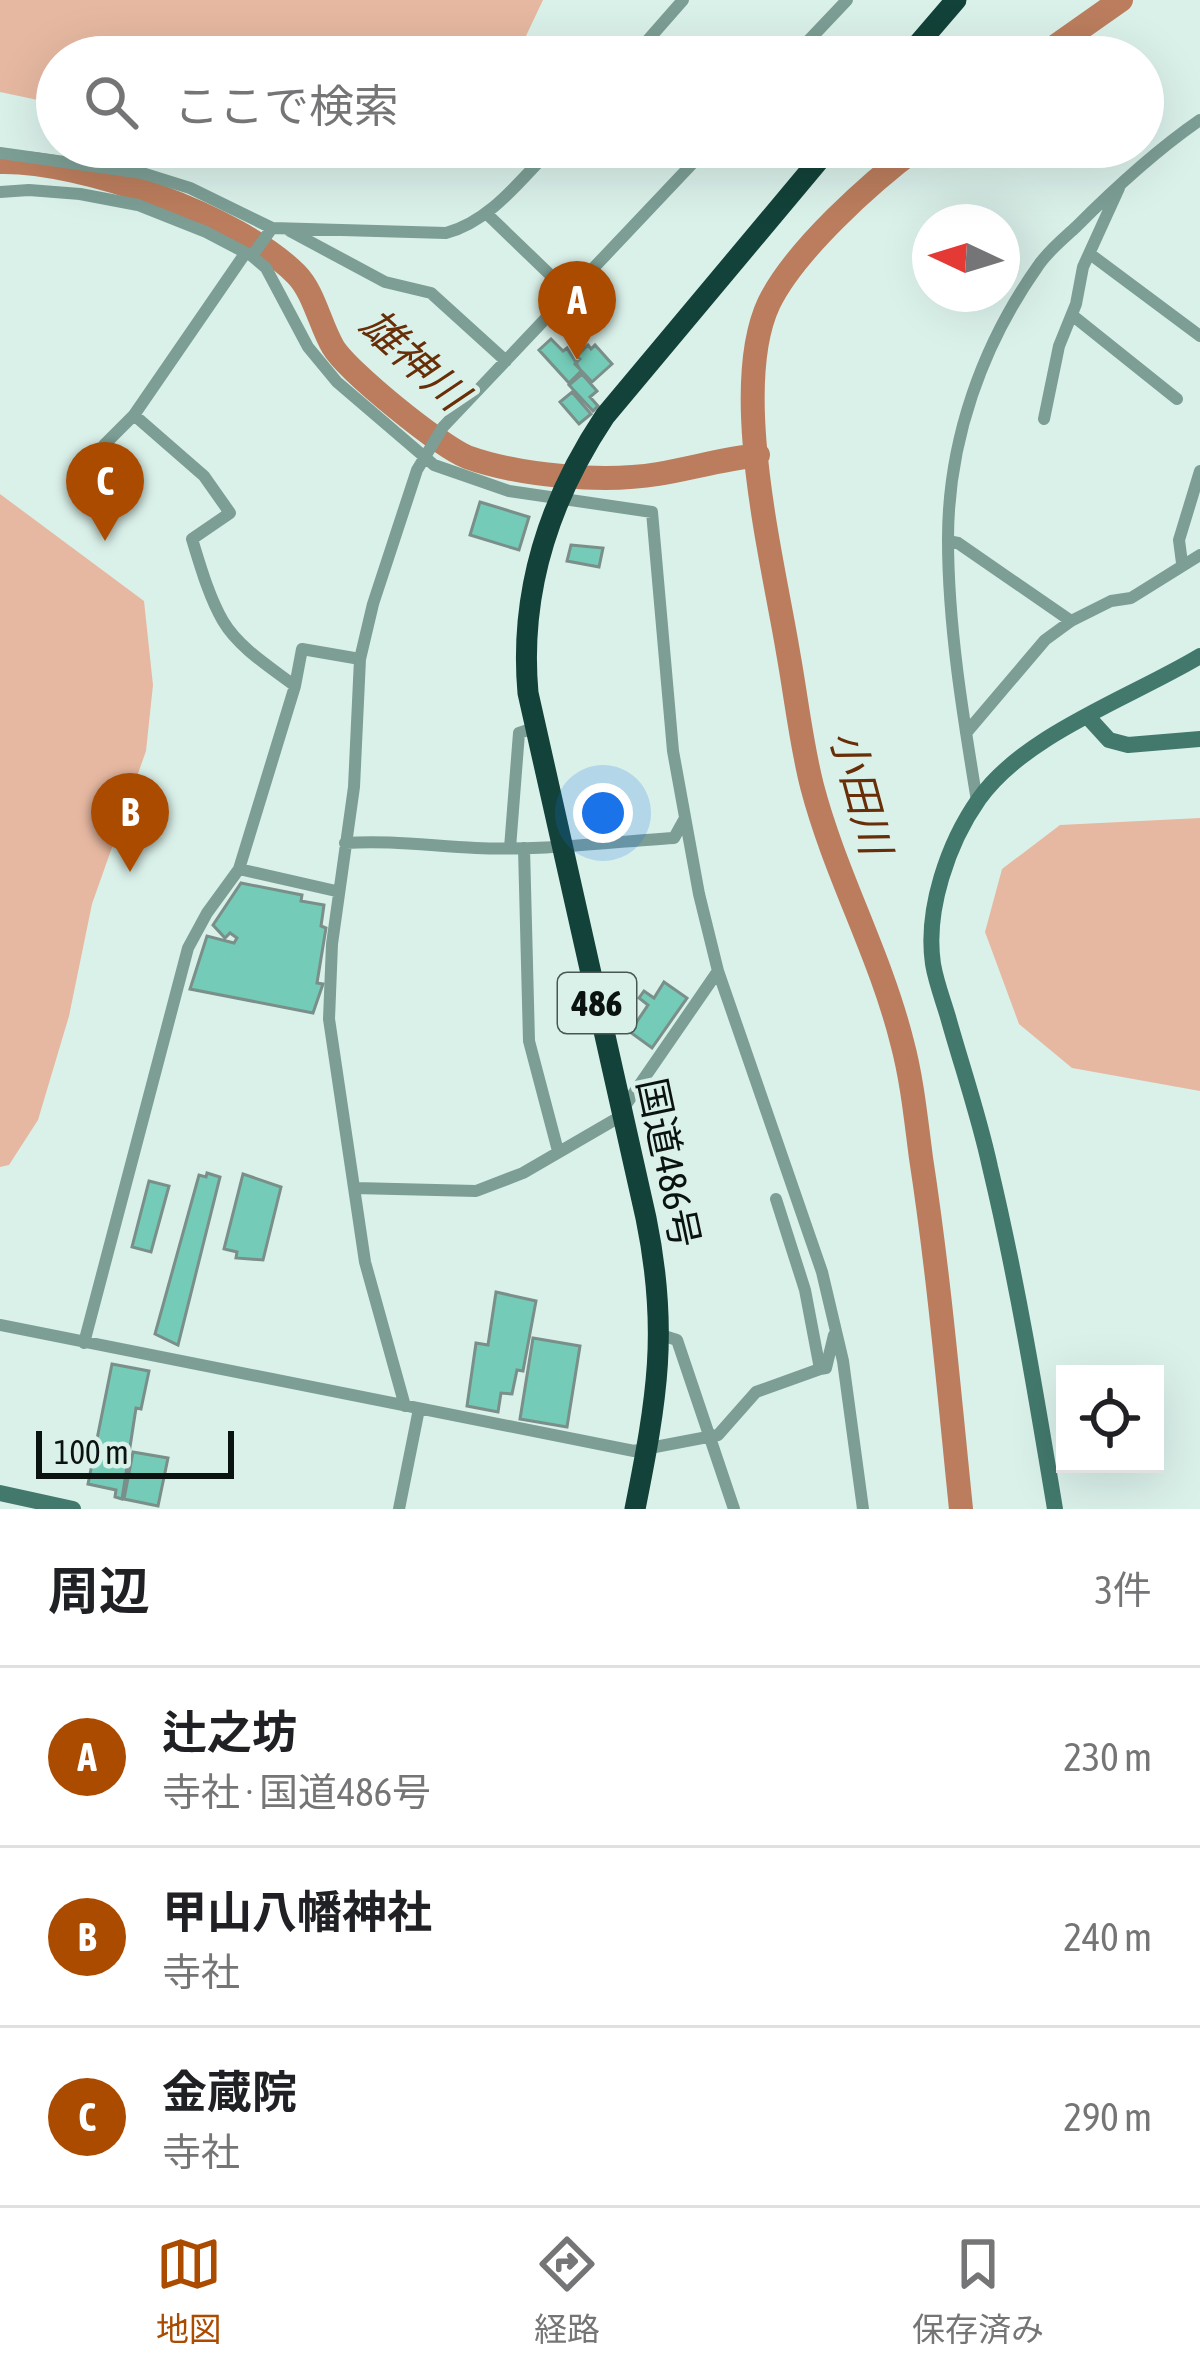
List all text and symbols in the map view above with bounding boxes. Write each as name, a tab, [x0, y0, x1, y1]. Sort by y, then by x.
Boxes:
search box	[36, 36, 1164, 168]
icon: search	[78, 69, 144, 135]
text: ここで検索	[174, 80, 399, 132]
north arrow	[912, 204, 1020, 312]
pin: A	[538, 261, 616, 360]
water label: 雄神川	[351, 299, 480, 422]
pin: C	[66, 442, 144, 541]
water label: 小田川	[822, 725, 902, 863]
pin: B	[91, 773, 169, 872]
your location	[573, 783, 633, 843]
road number: 486	[558, 973, 636, 1033]
street label: 国道486号	[630, 1074, 708, 1252]
map controls	[1056, 1365, 1164, 1473]
button: locate	[1056, 1365, 1164, 1473]
scale bar	[36, 1425, 234, 1478]
text: 100 m	[54, 1433, 129, 1471]
text: 周辺	[48, 1561, 150, 1620]
text: 3件	[1095, 1568, 1152, 1612]
text: 辻之坊	[162, 1706, 297, 1758]
text: A	[77, 1735, 97, 1779]
text: 230 m	[1064, 1735, 1152, 1779]
text: 寺社 · 国道486号	[162, 1770, 431, 1814]
text: 甲山八幡神社	[162, 1886, 432, 1938]
text: B	[78, 1915, 96, 1959]
text: 240 m	[1064, 1915, 1152, 1959]
text: 寺社	[162, 1950, 240, 1994]
text: 金蔵院	[162, 2066, 297, 2118]
text: C	[78, 2095, 96, 2139]
text: 290 m	[1064, 2095, 1152, 2139]
text: 寺社	[162, 2130, 240, 2174]
tab: 地図	[156, 2231, 222, 2351]
tab: 経路	[534, 2231, 600, 2351]
tab: 保存済み	[912, 2231, 1044, 2351]

